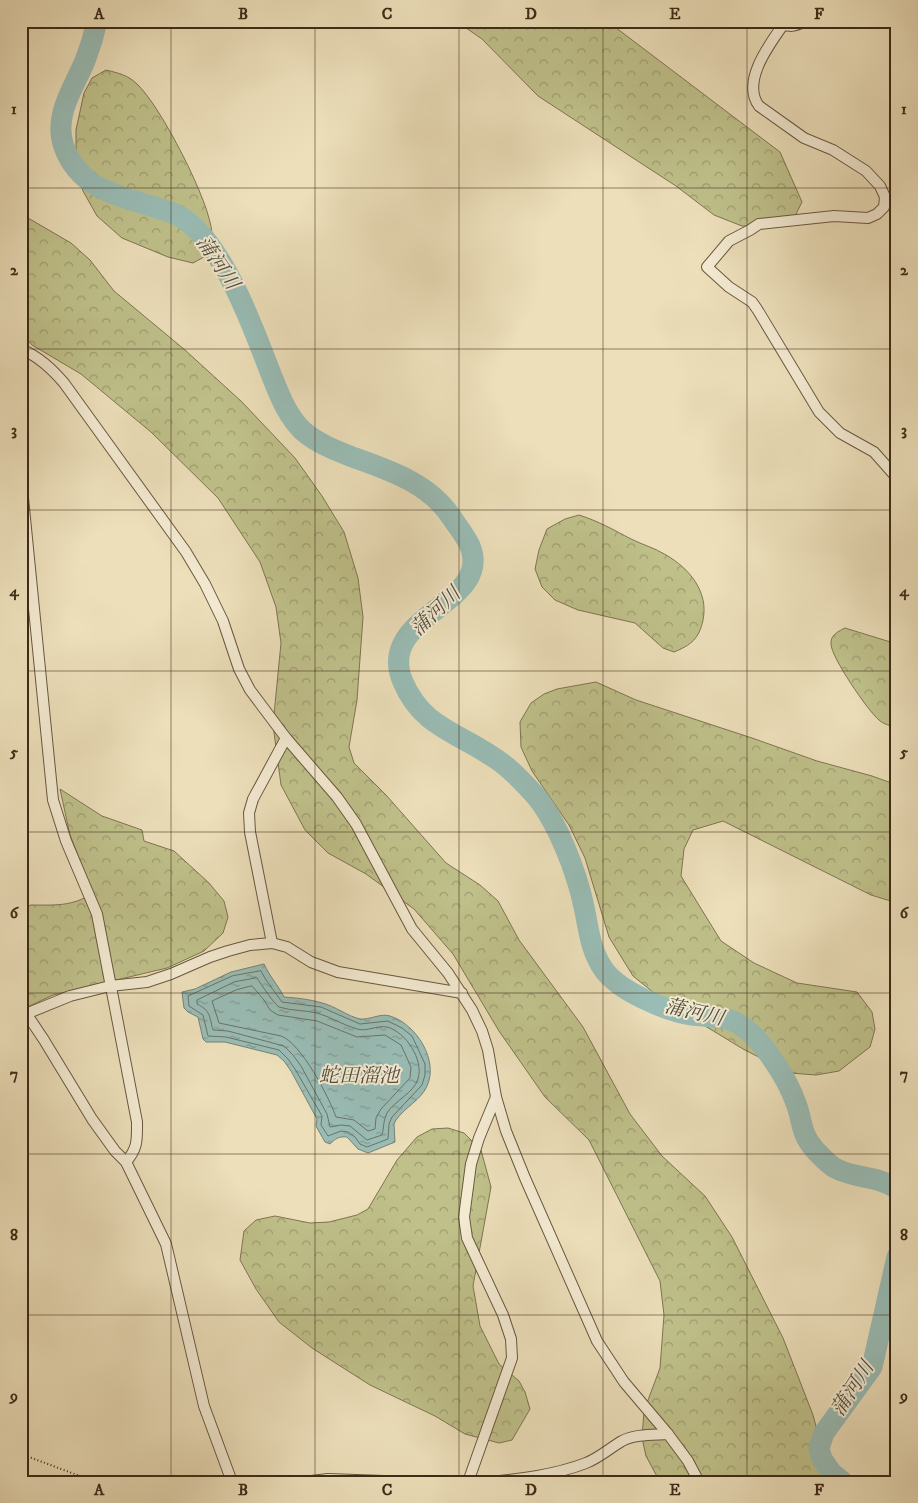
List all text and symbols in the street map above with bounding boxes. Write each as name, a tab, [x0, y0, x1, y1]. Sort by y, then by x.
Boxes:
text: A	[93, 4, 105, 24]
text: B	[238, 4, 248, 24]
text: C	[382, 4, 392, 24]
text: D	[525, 4, 537, 24]
text: E	[669, 4, 681, 24]
text: F	[814, 4, 824, 24]
text: 1	[11, 99, 17, 119]
text: 1	[901, 99, 907, 119]
water label: 蒲河川	[190, 231, 245, 297]
text: 2	[10, 260, 19, 280]
text: 2	[900, 260, 909, 280]
text: 3	[11, 420, 17, 440]
text: 3	[901, 420, 907, 440]
text: 4	[8, 581, 19, 601]
water label: 蒲河川	[406, 581, 468, 642]
text: 4	[898, 581, 909, 601]
text: 5	[9, 742, 18, 762]
text: 5	[899, 742, 908, 762]
text: 6	[10, 903, 20, 923]
text: 6	[900, 903, 910, 923]
water label: 蒲河川	[662, 994, 728, 1032]
text: 7	[10, 1064, 18, 1084]
water label: 蛇田溜池	[319, 1064, 401, 1089]
text: 7	[900, 1064, 908, 1084]
text: 8	[10, 1225, 18, 1245]
text: 8	[900, 1225, 908, 1245]
water label: 蒲河川	[826, 1355, 881, 1421]
text: 9	[9, 1386, 18, 1406]
text: 9	[899, 1386, 908, 1406]
text: A	[93, 1480, 105, 1500]
text: B	[238, 1480, 248, 1500]
text: C	[382, 1480, 392, 1500]
text: D	[525, 1480, 537, 1500]
text: E	[669, 1480, 681, 1500]
text: F	[814, 1480, 824, 1500]

